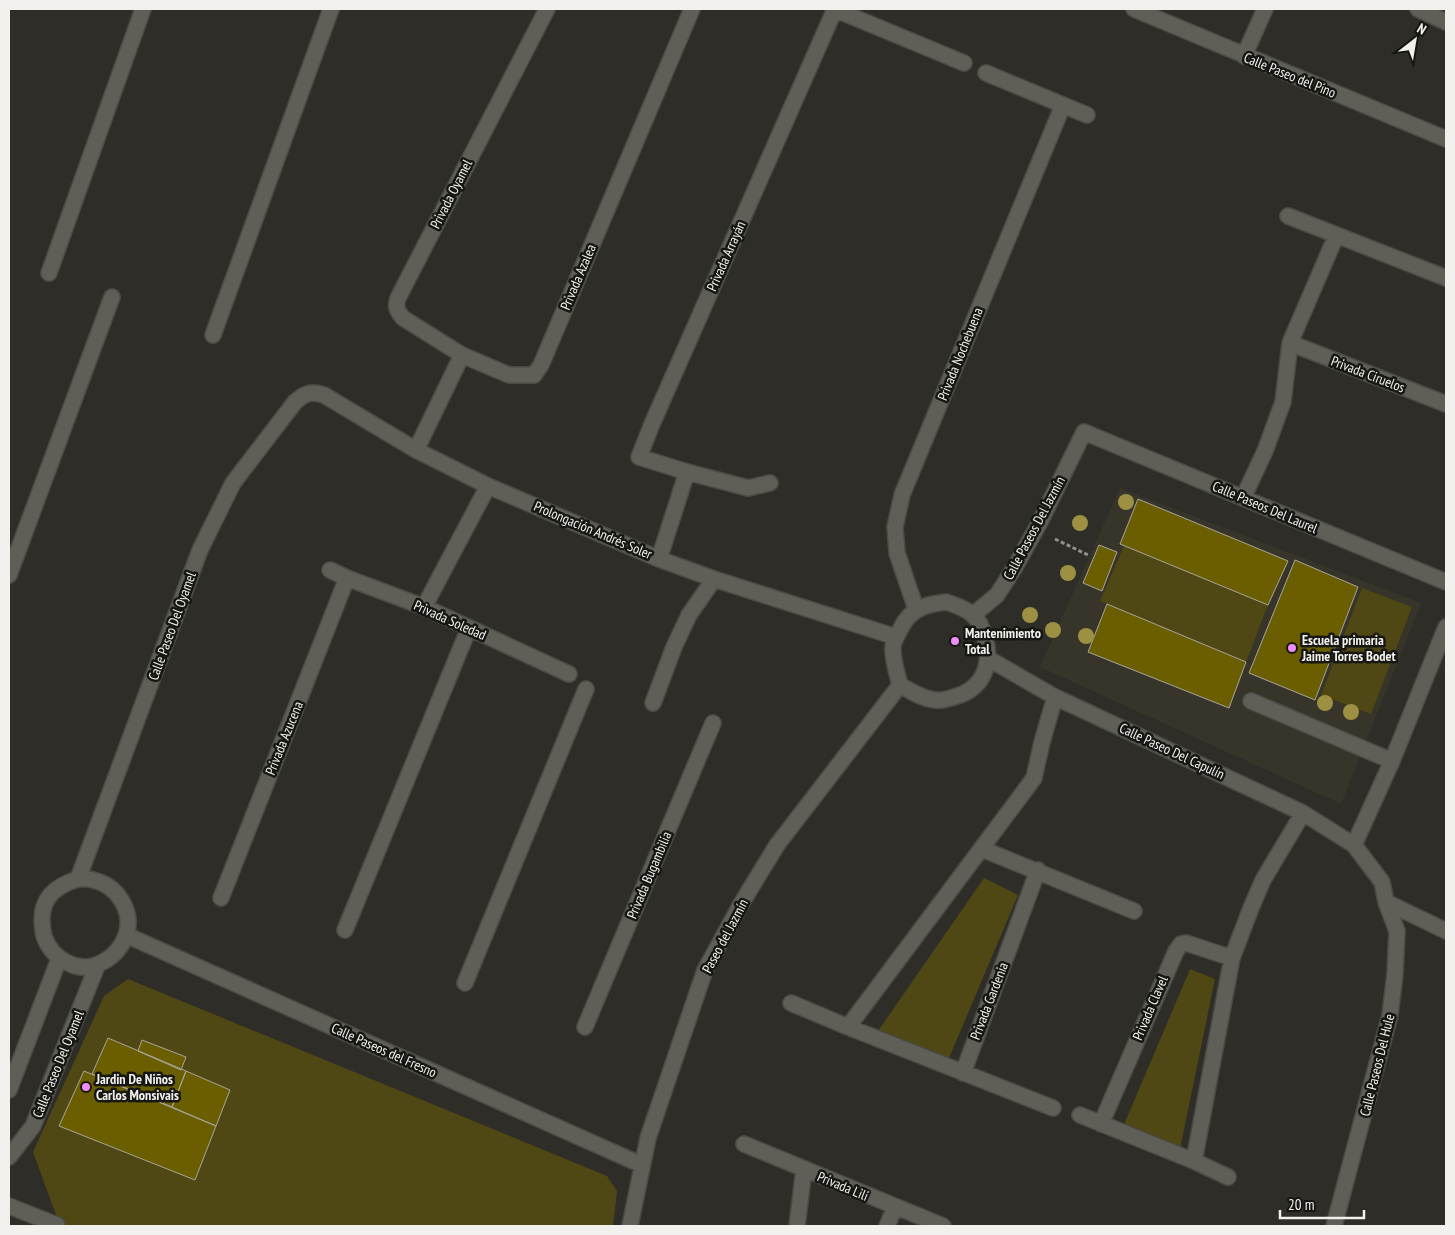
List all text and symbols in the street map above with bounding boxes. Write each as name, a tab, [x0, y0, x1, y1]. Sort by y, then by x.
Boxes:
north arrow	[1390, 15, 1440, 65]
text: N	[1414, 19, 1430, 39]
street label: Calle Paseo del Pino	[1241, 48, 1339, 102]
street label: Privada Oyamel	[426, 156, 476, 232]
street label: Privada Arrayán	[703, 218, 749, 294]
street label: Privada Azalea	[556, 241, 600, 313]
street label: Privada Nochebuena	[933, 305, 987, 403]
street label: Privada Ciruelos	[1329, 352, 1408, 396]
street label: Calle Paseos Del Jazmín	[999, 473, 1069, 583]
street label: Calle Paseos Del Laurel	[1210, 477, 1321, 538]
street label: Prolongación Andrés Soler	[531, 497, 655, 563]
street label: Calle Paseo Del Oyamel	[144, 569, 200, 683]
street label: Privada Soledad	[411, 596, 489, 644]
place label: Mantenimiento Total	[965, 624, 1041, 658]
place label: Escuela primaria Jaime Torres Bodet	[1301, 631, 1395, 665]
marker: Mantenimiento Total	[949, 635, 961, 647]
marker: Escuela primaria Jaime Torres Bodet	[1286, 642, 1298, 654]
street label: Privada Azucena	[261, 699, 307, 777]
street label: Calle Paseo Del Capulín	[1117, 719, 1227, 783]
street label: Privada Bugambilia	[623, 829, 675, 921]
street label: Paseo del Jazmín	[698, 896, 752, 976]
street label: Privada Gardenia	[966, 960, 1012, 1042]
street label: Privada Clavel	[1128, 972, 1172, 1043]
street label: Calle Paseo Del Oyamel	[28, 1007, 88, 1120]
street label: Calle Paseos Del Hule	[1356, 1012, 1398, 1118]
street label: Calle Paseos del Fresno	[329, 1019, 439, 1081]
place label: Jardin De Niños Carlos Monsivais	[95, 1070, 179, 1104]
marker: Jardin De Niños Carlos Monsivais	[80, 1081, 92, 1093]
street label: Privada Lili	[815, 1167, 871, 1205]
scale bar	[1280, 1188, 1364, 1220]
text: 20 m	[1288, 1195, 1314, 1214]

